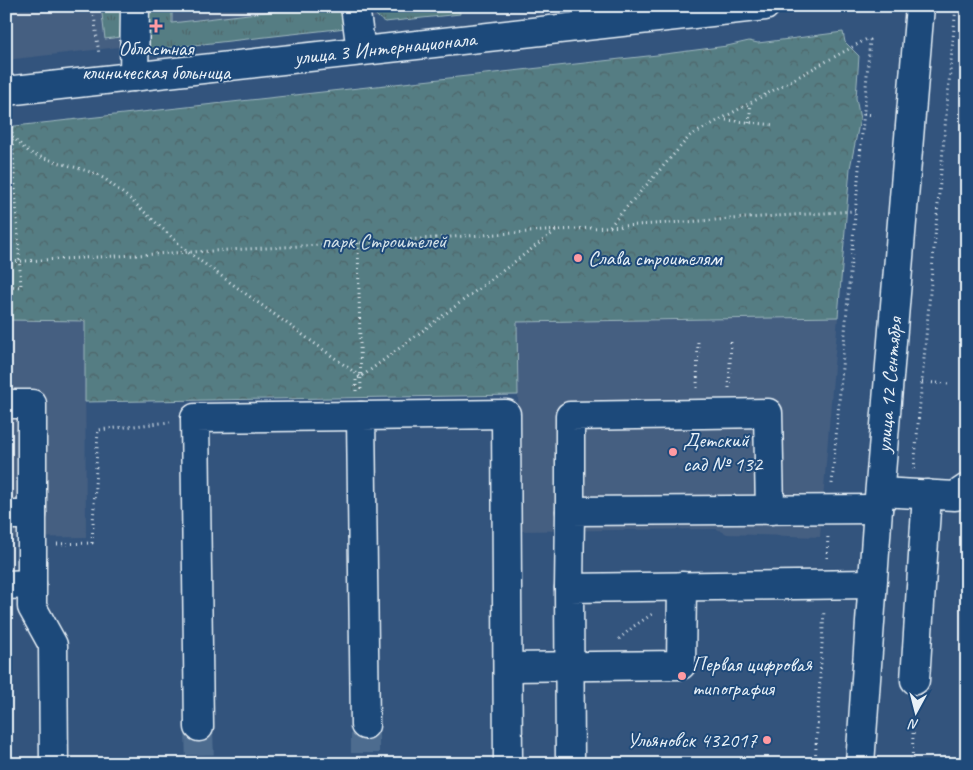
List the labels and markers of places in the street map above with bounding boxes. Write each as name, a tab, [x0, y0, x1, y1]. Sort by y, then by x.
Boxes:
marker: Областная клиническая больница	[149, 19, 163, 33]
place label: Областная клиническая больница	[82, 35, 232, 85]
place label: Слава строителям	[588, 245, 723, 271]
marker: Слава строителям	[572, 252, 584, 264]
place label: Детский сад № 132	[683, 427, 764, 477]
marker: Детский сад № 132	[667, 446, 679, 458]
place label: Первая цифровая типография	[692, 651, 813, 701]
marker: Первая цифровая типография	[676, 670, 688, 682]
place label: Ульяновск 432017	[627, 727, 759, 753]
marker: Ульяновск 432017	[761, 734, 773, 746]

